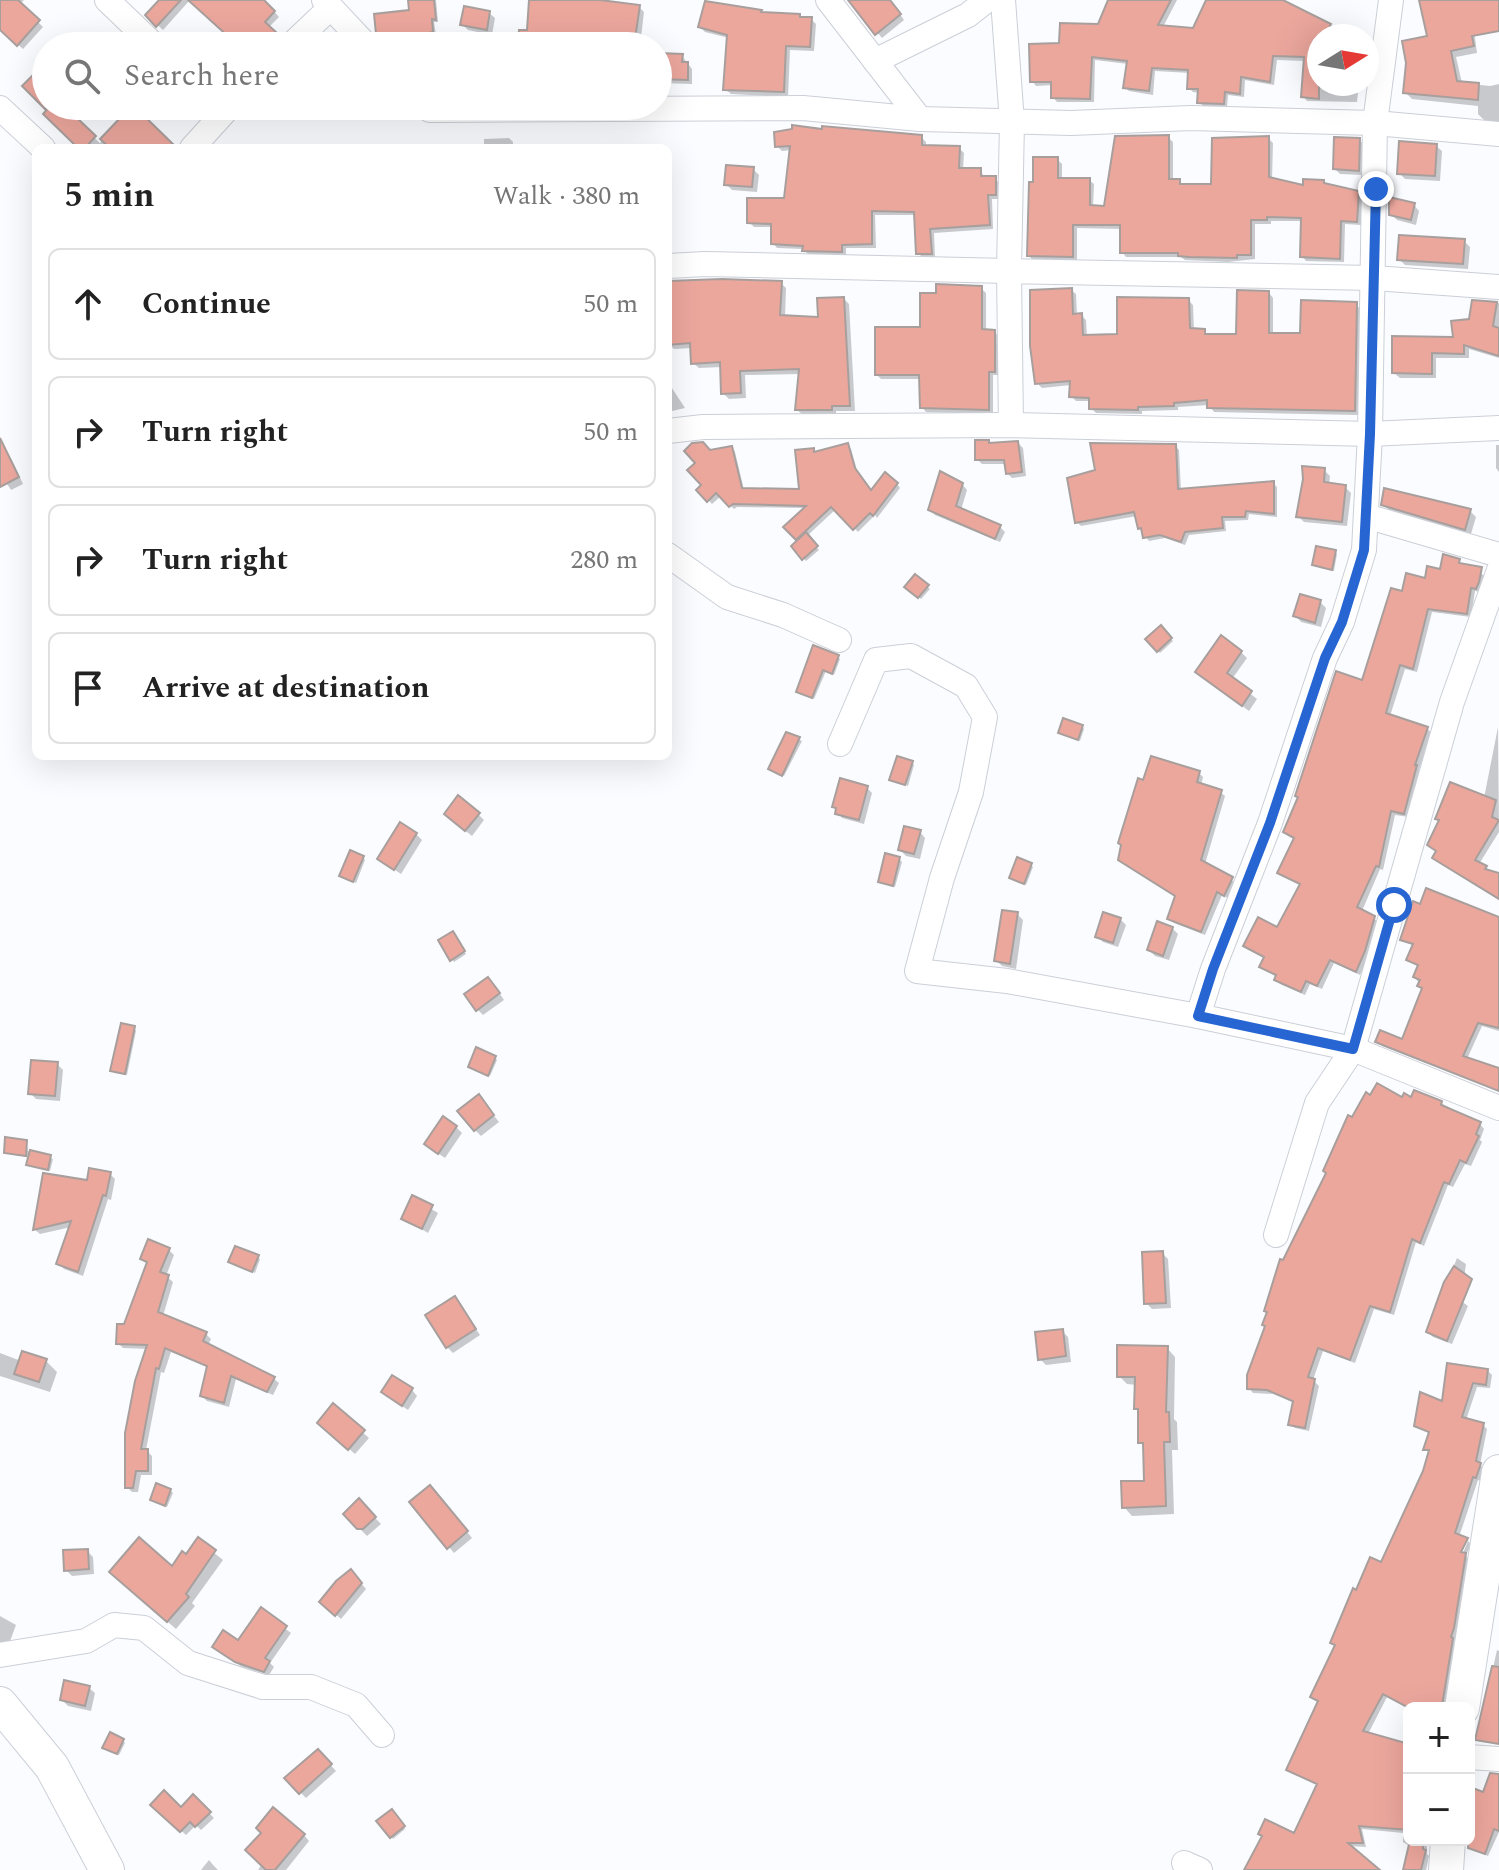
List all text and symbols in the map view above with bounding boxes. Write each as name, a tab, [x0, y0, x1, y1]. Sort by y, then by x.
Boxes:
north arrow	[1307, 24, 1379, 96]
search box	[32, 32, 672, 120]
text: Search here	[124, 53, 280, 99]
icon: search	[60, 54, 104, 98]
text: 5 min	[64, 170, 154, 222]
route end	[1358, 171, 1394, 207]
text: Walk · 380 m	[493, 176, 640, 216]
text: Continue	[142, 281, 271, 327]
icon: ahead	[66, 282, 110, 326]
text: 50 m	[583, 284, 638, 324]
text: Turn right	[142, 409, 288, 455]
icon: right	[66, 410, 110, 454]
text: 50 m	[583, 412, 638, 452]
text: Turn right	[142, 537, 288, 583]
icon: right	[66, 538, 110, 582]
text: 280 m	[570, 540, 638, 580]
text: Arrive at destination	[142, 665, 429, 711]
icon: arrive	[66, 666, 110, 710]
route start	[1376, 887, 1412, 923]
map controls	[1403, 1702, 1475, 1846]
button: +	[1403, 1702, 1475, 1774]
button: −	[1403, 1774, 1475, 1846]

